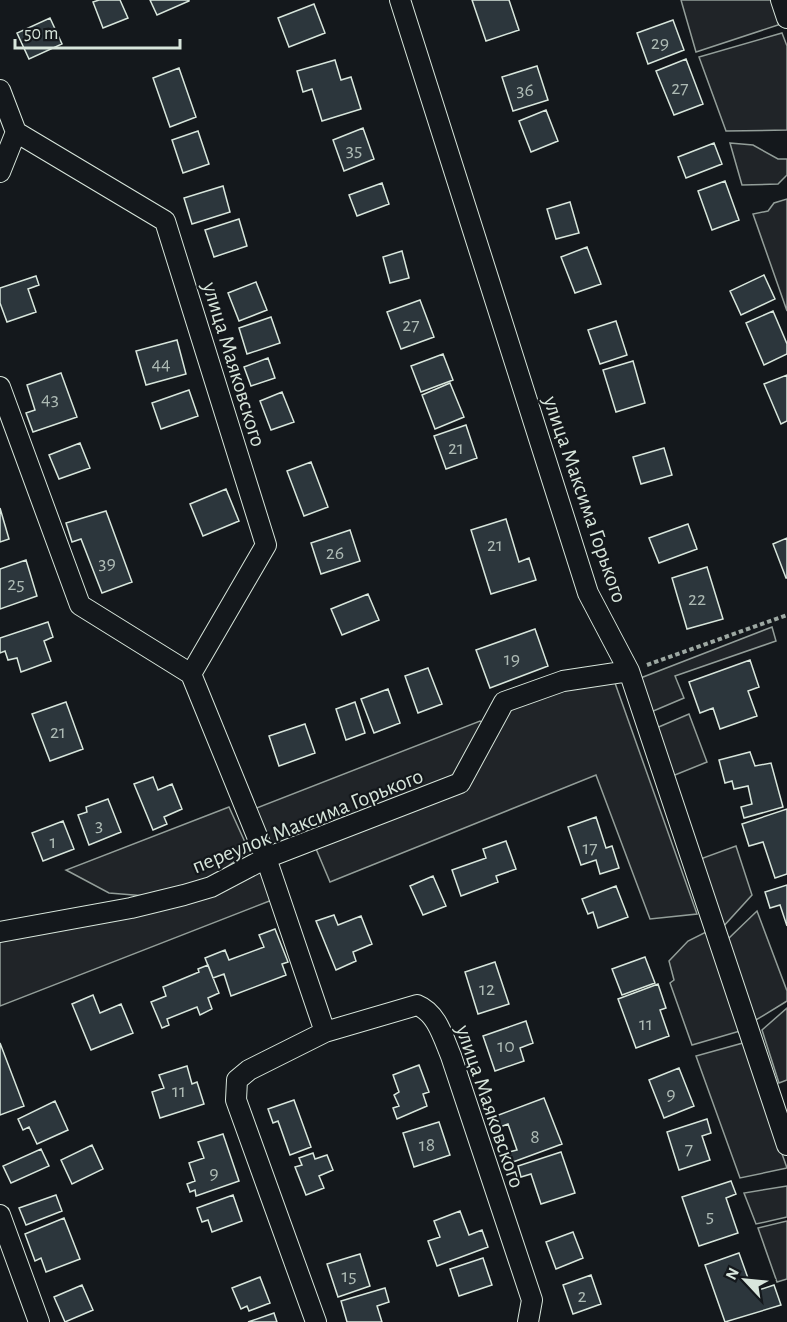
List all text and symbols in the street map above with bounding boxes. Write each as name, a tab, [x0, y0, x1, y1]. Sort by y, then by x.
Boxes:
scale bar	[15, 12, 180, 50]
text: 50 m	[24, 25, 58, 43]
house number: 29	[651, 33, 669, 53]
house number: 27	[671, 78, 689, 98]
house number: 36	[516, 80, 534, 100]
house number: 35	[346, 140, 362, 160]
street label: улица Маяковского	[198, 278, 270, 449]
house number: 27	[402, 315, 420, 335]
house number: 44	[151, 354, 171, 374]
house number: 43	[41, 389, 59, 409]
street label: улица Максима Горького	[539, 392, 631, 605]
house number: 21	[448, 438, 464, 458]
house number: 21	[487, 535, 503, 555]
house number: 26	[326, 543, 344, 563]
house number: 39	[98, 553, 116, 573]
house number: 25	[7, 574, 25, 594]
house number: 22	[688, 589, 706, 609]
house number: 19	[504, 649, 520, 669]
house number: 21	[50, 722, 66, 742]
street label: переулок Максима Горького	[189, 764, 426, 877]
house number: 3	[95, 815, 103, 835]
house number: 1	[50, 832, 56, 852]
house number: 17	[582, 838, 598, 858]
house number: 12	[479, 979, 495, 999]
house number: 11	[639, 1014, 653, 1034]
street label: улица Маяковского	[452, 1021, 528, 1191]
house number: 10	[497, 1036, 515, 1056]
house number: 11	[172, 1081, 186, 1101]
house number: 9	[666, 1084, 676, 1104]
house number: 8	[530, 1127, 540, 1147]
house number: 18	[419, 1135, 435, 1155]
house number: 7	[685, 1139, 693, 1159]
house number: 9	[209, 1163, 219, 1183]
house number: 5	[706, 1206, 714, 1226]
north arrow	[715, 1250, 775, 1310]
text: N	[723, 1265, 742, 1282]
house number: 15	[341, 1266, 357, 1286]
house number: 2	[577, 1286, 587, 1306]

